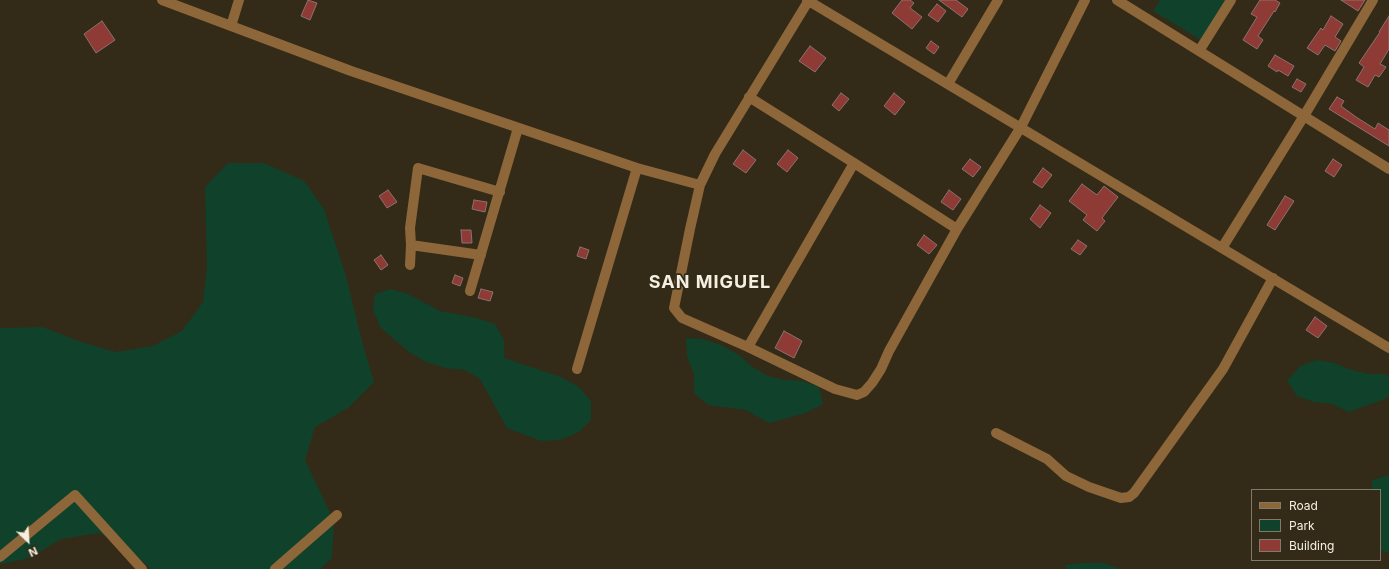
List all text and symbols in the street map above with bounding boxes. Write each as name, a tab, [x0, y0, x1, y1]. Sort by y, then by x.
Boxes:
district label: SAN MIGUEL	[649, 272, 771, 294]
legend	[1251, 489, 1381, 561]
text: Road	[1289, 498, 1318, 513]
text: Park	[1289, 518, 1315, 533]
north arrow	[8, 521, 48, 561]
text: Building	[1289, 538, 1334, 553]
text: N	[26, 544, 40, 560]

